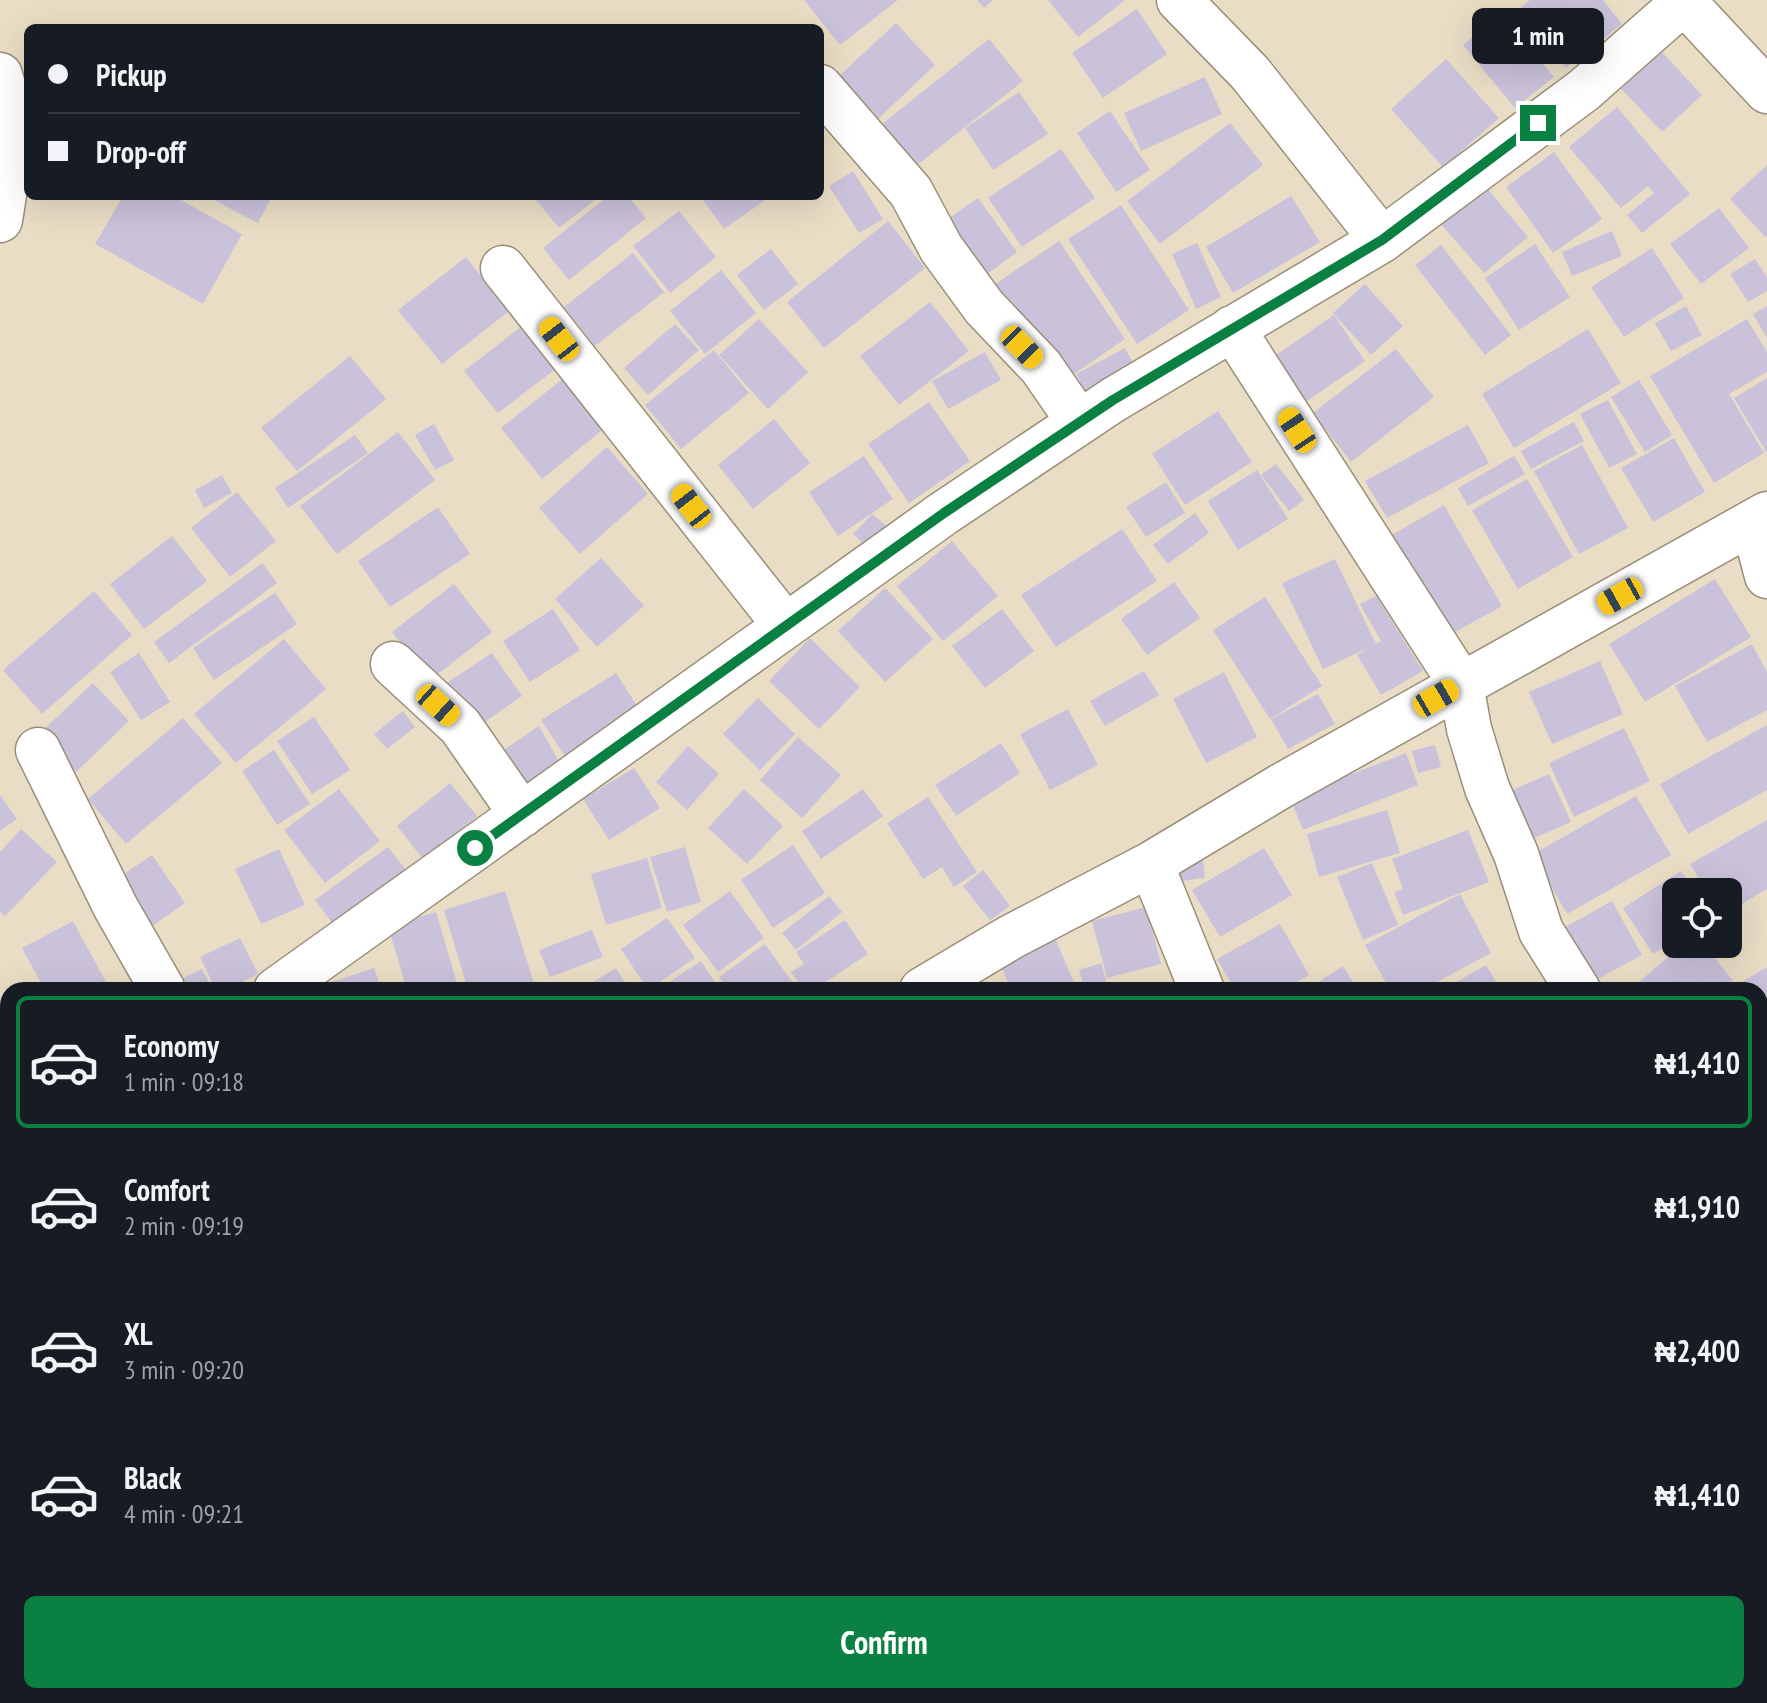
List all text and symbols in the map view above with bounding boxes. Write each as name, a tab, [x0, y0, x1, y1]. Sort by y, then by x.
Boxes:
callout: 1 min	[1472, 7, 1604, 63]
text: 1 min	[1512, 19, 1564, 52]
text: Pickup	[96, 55, 167, 94]
route end	[1520, 105, 1556, 141]
text: Drop-off	[96, 132, 186, 171]
car	[535, 313, 583, 365]
car	[997, 321, 1047, 373]
car	[1274, 403, 1320, 457]
car	[667, 480, 715, 532]
car	[1593, 574, 1647, 618]
car	[1409, 676, 1463, 720]
car	[412, 680, 464, 730]
route start	[457, 830, 493, 866]
map controls	[1662, 878, 1742, 958]
button: locate	[1662, 878, 1742, 958]
icon: car	[28, 1026, 100, 1098]
text: Economy	[124, 1026, 219, 1065]
text: ₦1,410	[1654, 1043, 1740, 1082]
text: 1 min · 09:18	[124, 1065, 244, 1098]
icon: car	[28, 1170, 100, 1242]
text: Comfort	[124, 1170, 210, 1209]
text: ₦1,910	[1654, 1187, 1740, 1226]
text: 2 min · 09:19	[124, 1209, 244, 1242]
icon: car	[28, 1314, 100, 1386]
text: XL	[124, 1314, 153, 1353]
text: ₦2,400	[1654, 1331, 1740, 1370]
text: 3 min · 09:20	[124, 1353, 244, 1386]
icon: car	[28, 1458, 100, 1530]
text: Black	[124, 1458, 181, 1497]
text: ₦1,410	[1654, 1475, 1740, 1514]
text: 4 min · 09:21	[124, 1497, 244, 1530]
button: Confirm	[24, 1596, 1744, 1688]

